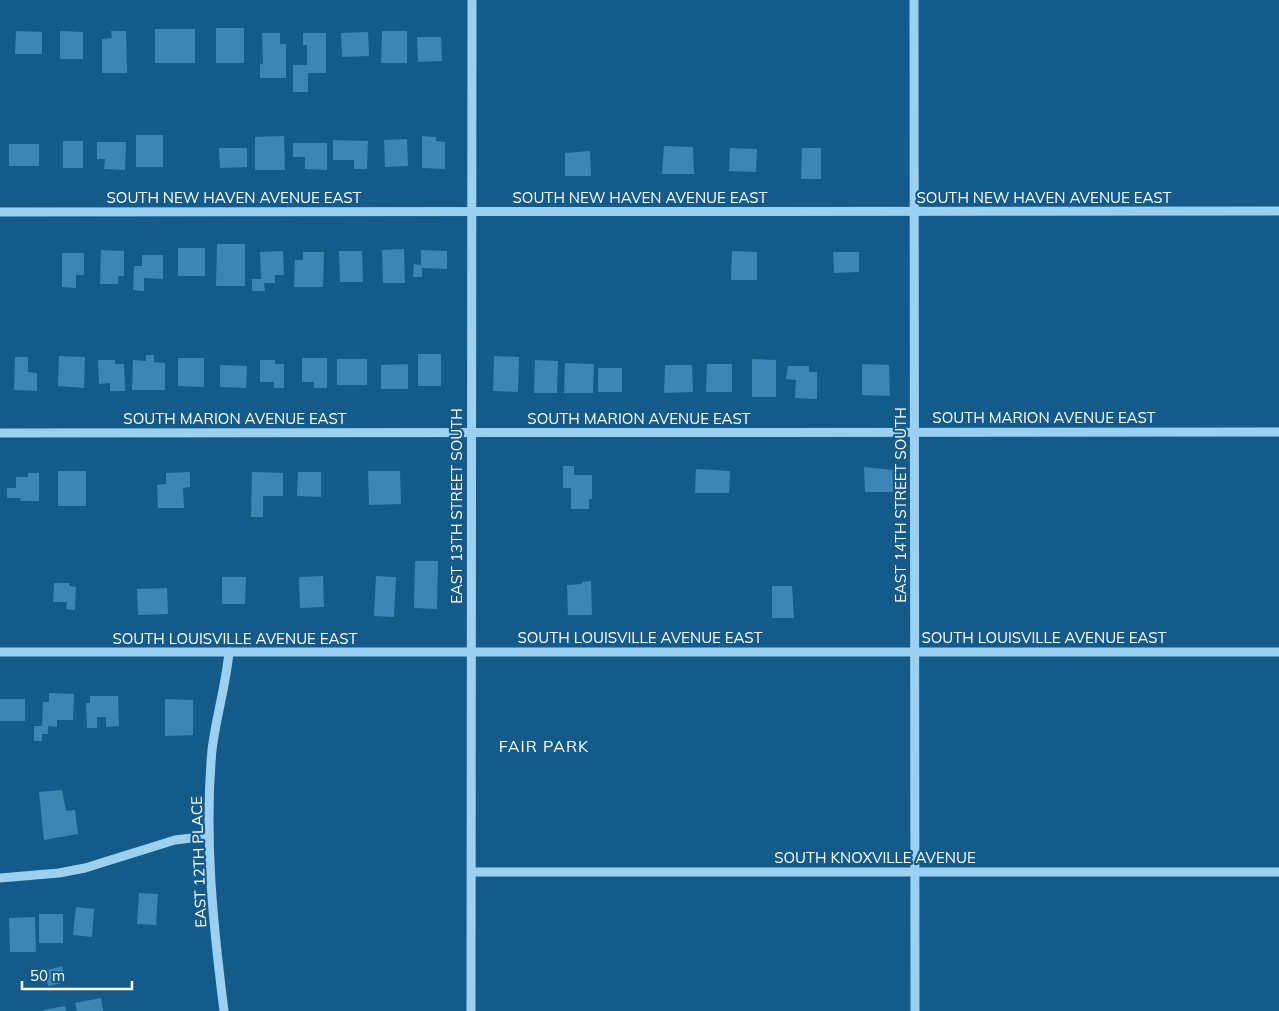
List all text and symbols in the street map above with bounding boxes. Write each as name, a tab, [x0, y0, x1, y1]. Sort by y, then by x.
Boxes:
street label: SOUTH NEW HAVEN AVENUE EAST	[106, 188, 362, 207]
street label: SOUTH NEW HAVEN AVENUE EAST	[512, 188, 768, 207]
street label: SOUTH NEW HAVEN AVENUE EAST	[916, 188, 1172, 207]
street label: EAST 14TH STREET SOUTH	[891, 407, 910, 603]
street label: EAST 13TH STREET SOUTH	[447, 408, 466, 604]
street label: SOUTH MARION AVENUE EAST	[932, 408, 1156, 427]
street label: SOUTH MARION AVENUE EAST	[123, 409, 347, 428]
street label: SOUTH MARION AVENUE EAST	[527, 409, 751, 428]
street label: SOUTH LOUISVILLE AVENUE EAST	[517, 628, 763, 647]
street label: SOUTH LOUISVILLE AVENUE EAST	[921, 628, 1167, 647]
street label: SOUTH LOUISVILLE AVENUE EAST	[112, 629, 358, 648]
district label: FAIR PARK	[499, 736, 589, 756]
street label: EAST 12TH PLACE	[187, 796, 210, 928]
street label: SOUTH KNOXVILLE AVENUE	[774, 848, 976, 867]
scale bar	[22, 958, 132, 990]
text: 50 m	[30, 966, 65, 985]

